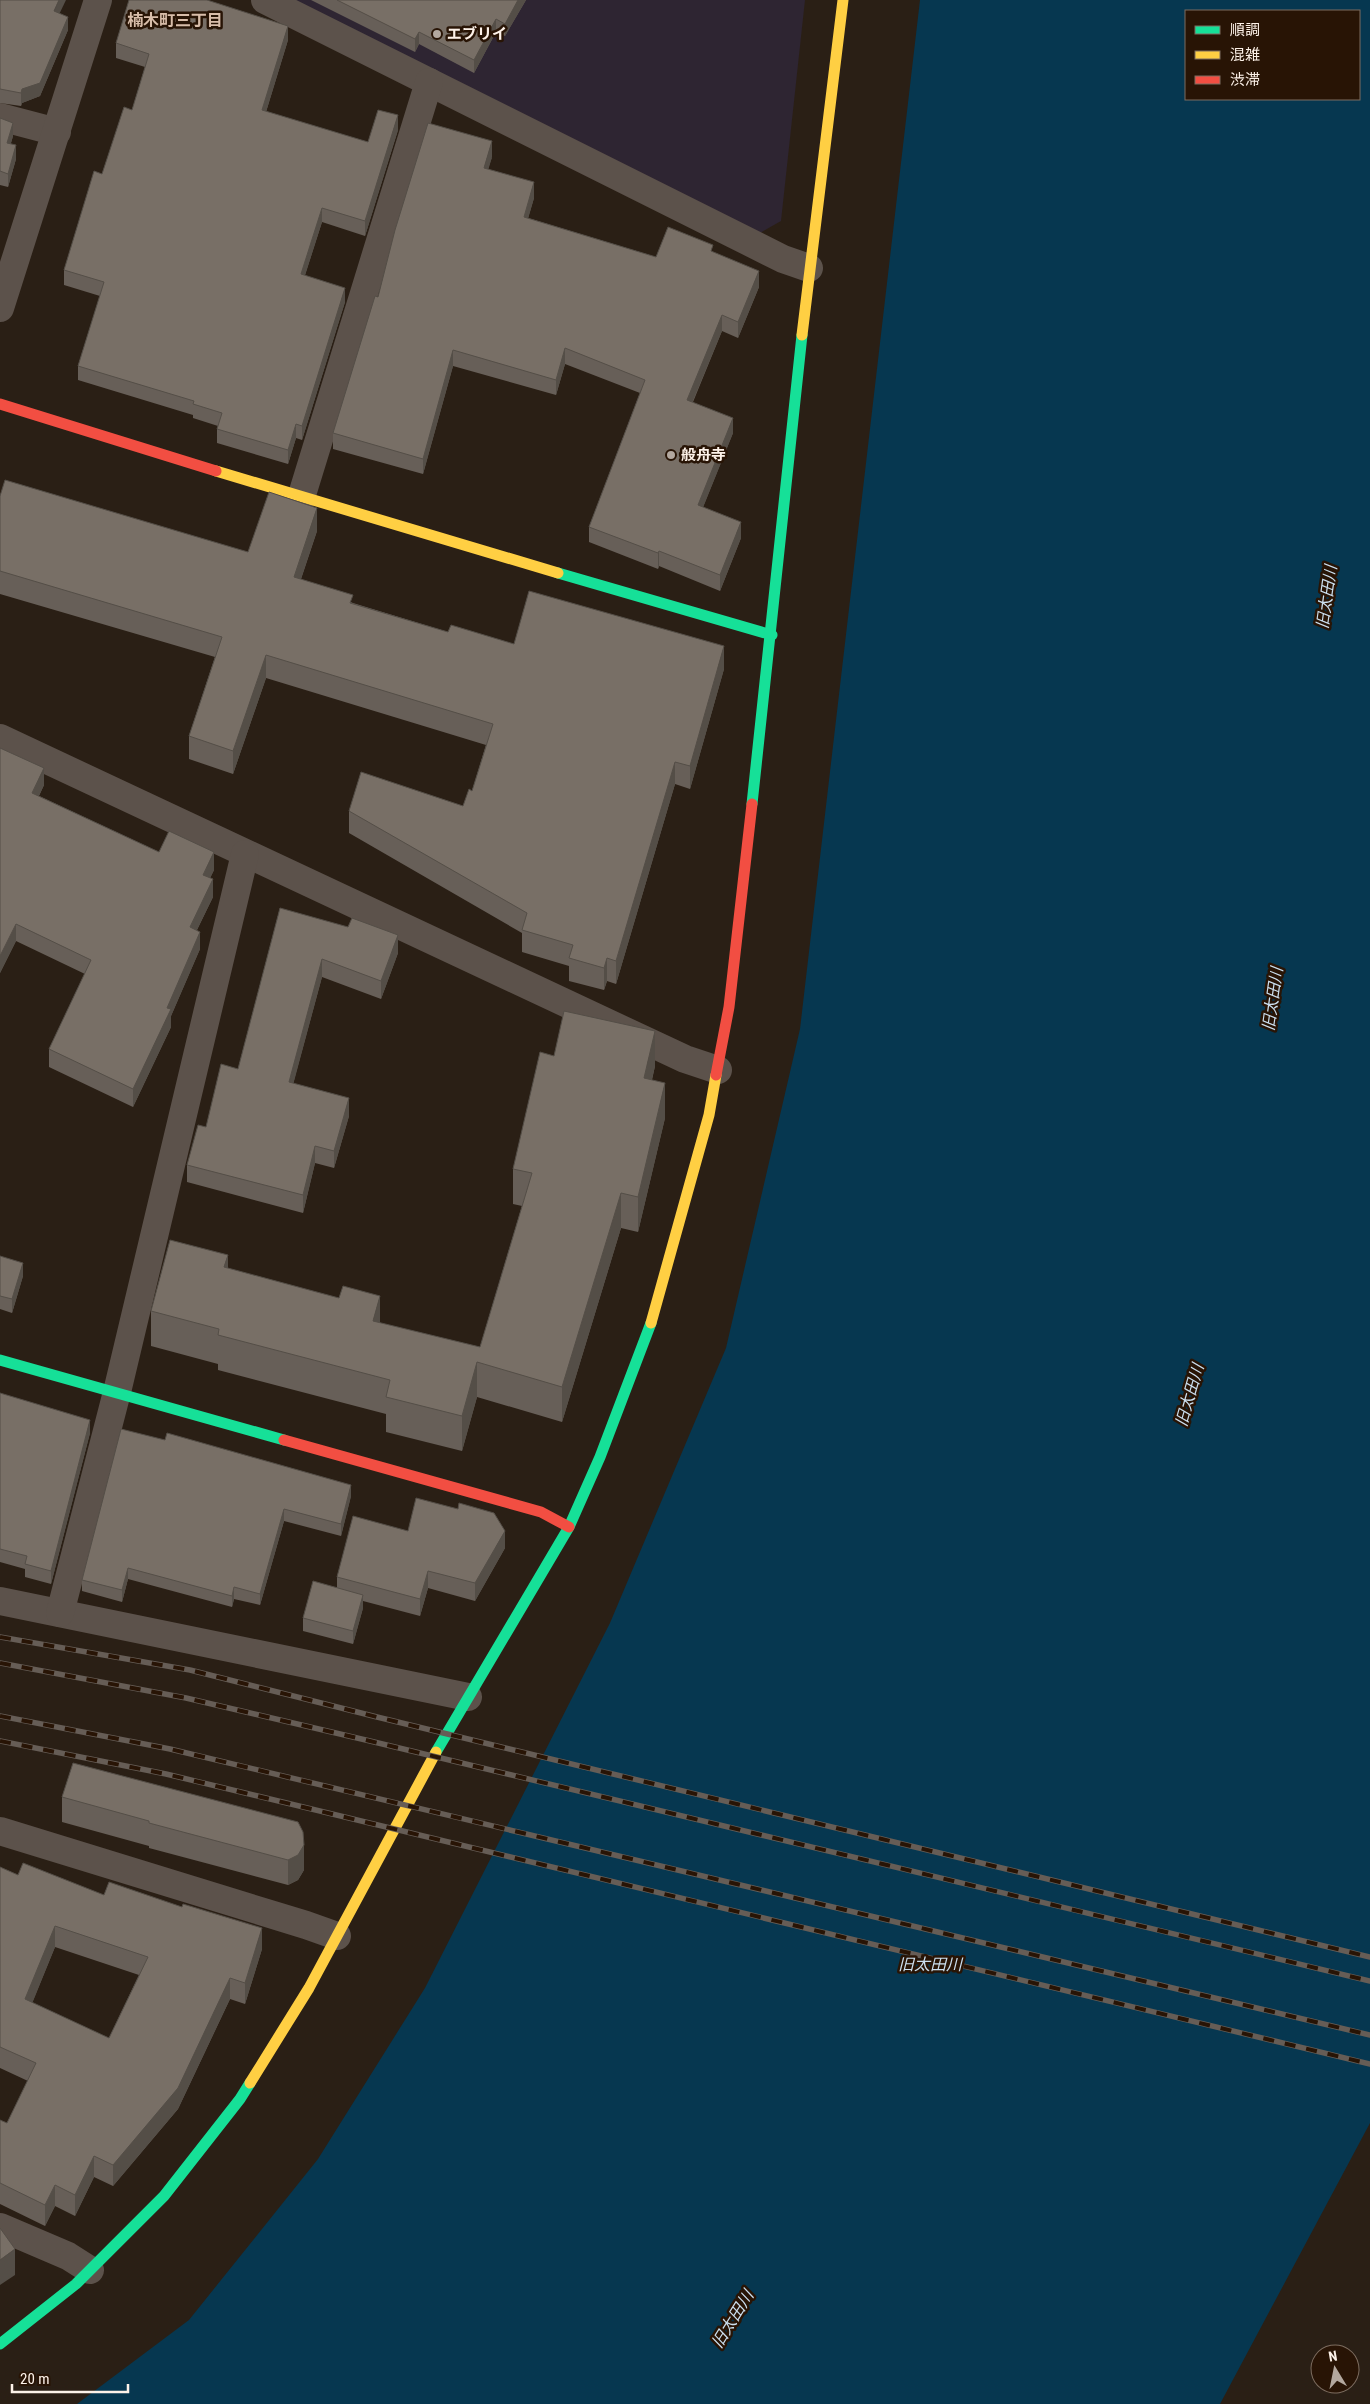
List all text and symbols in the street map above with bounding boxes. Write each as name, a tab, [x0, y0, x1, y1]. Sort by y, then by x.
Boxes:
legend	[1185, 10, 1360, 100]
district label: 楠木町三丁目	[127, 11, 223, 30]
text: 順調	[1230, 21, 1260, 39]
place label: エブリイ	[447, 25, 507, 43]
marker: エブリイ	[431, 28, 443, 40]
text: 混雑	[1230, 46, 1260, 64]
text: 渋滞	[1230, 71, 1260, 89]
place label: 般舟寺	[681, 446, 726, 464]
marker: 般舟寺	[665, 449, 677, 461]
water label: 旧太田川	[1313, 562, 1341, 630]
water label: 旧太田川	[1259, 964, 1287, 1032]
water label: 旧太田川	[1172, 1360, 1208, 1429]
water label: 旧太田川	[898, 1955, 964, 1974]
water label: 旧太田川	[707, 2285, 758, 2351]
north arrow	[1310, 2344, 1360, 2394]
text: N	[1327, 2348, 1338, 2365]
scale bar	[12, 2362, 129, 2394]
text: 20 m	[20, 2370, 50, 2388]

